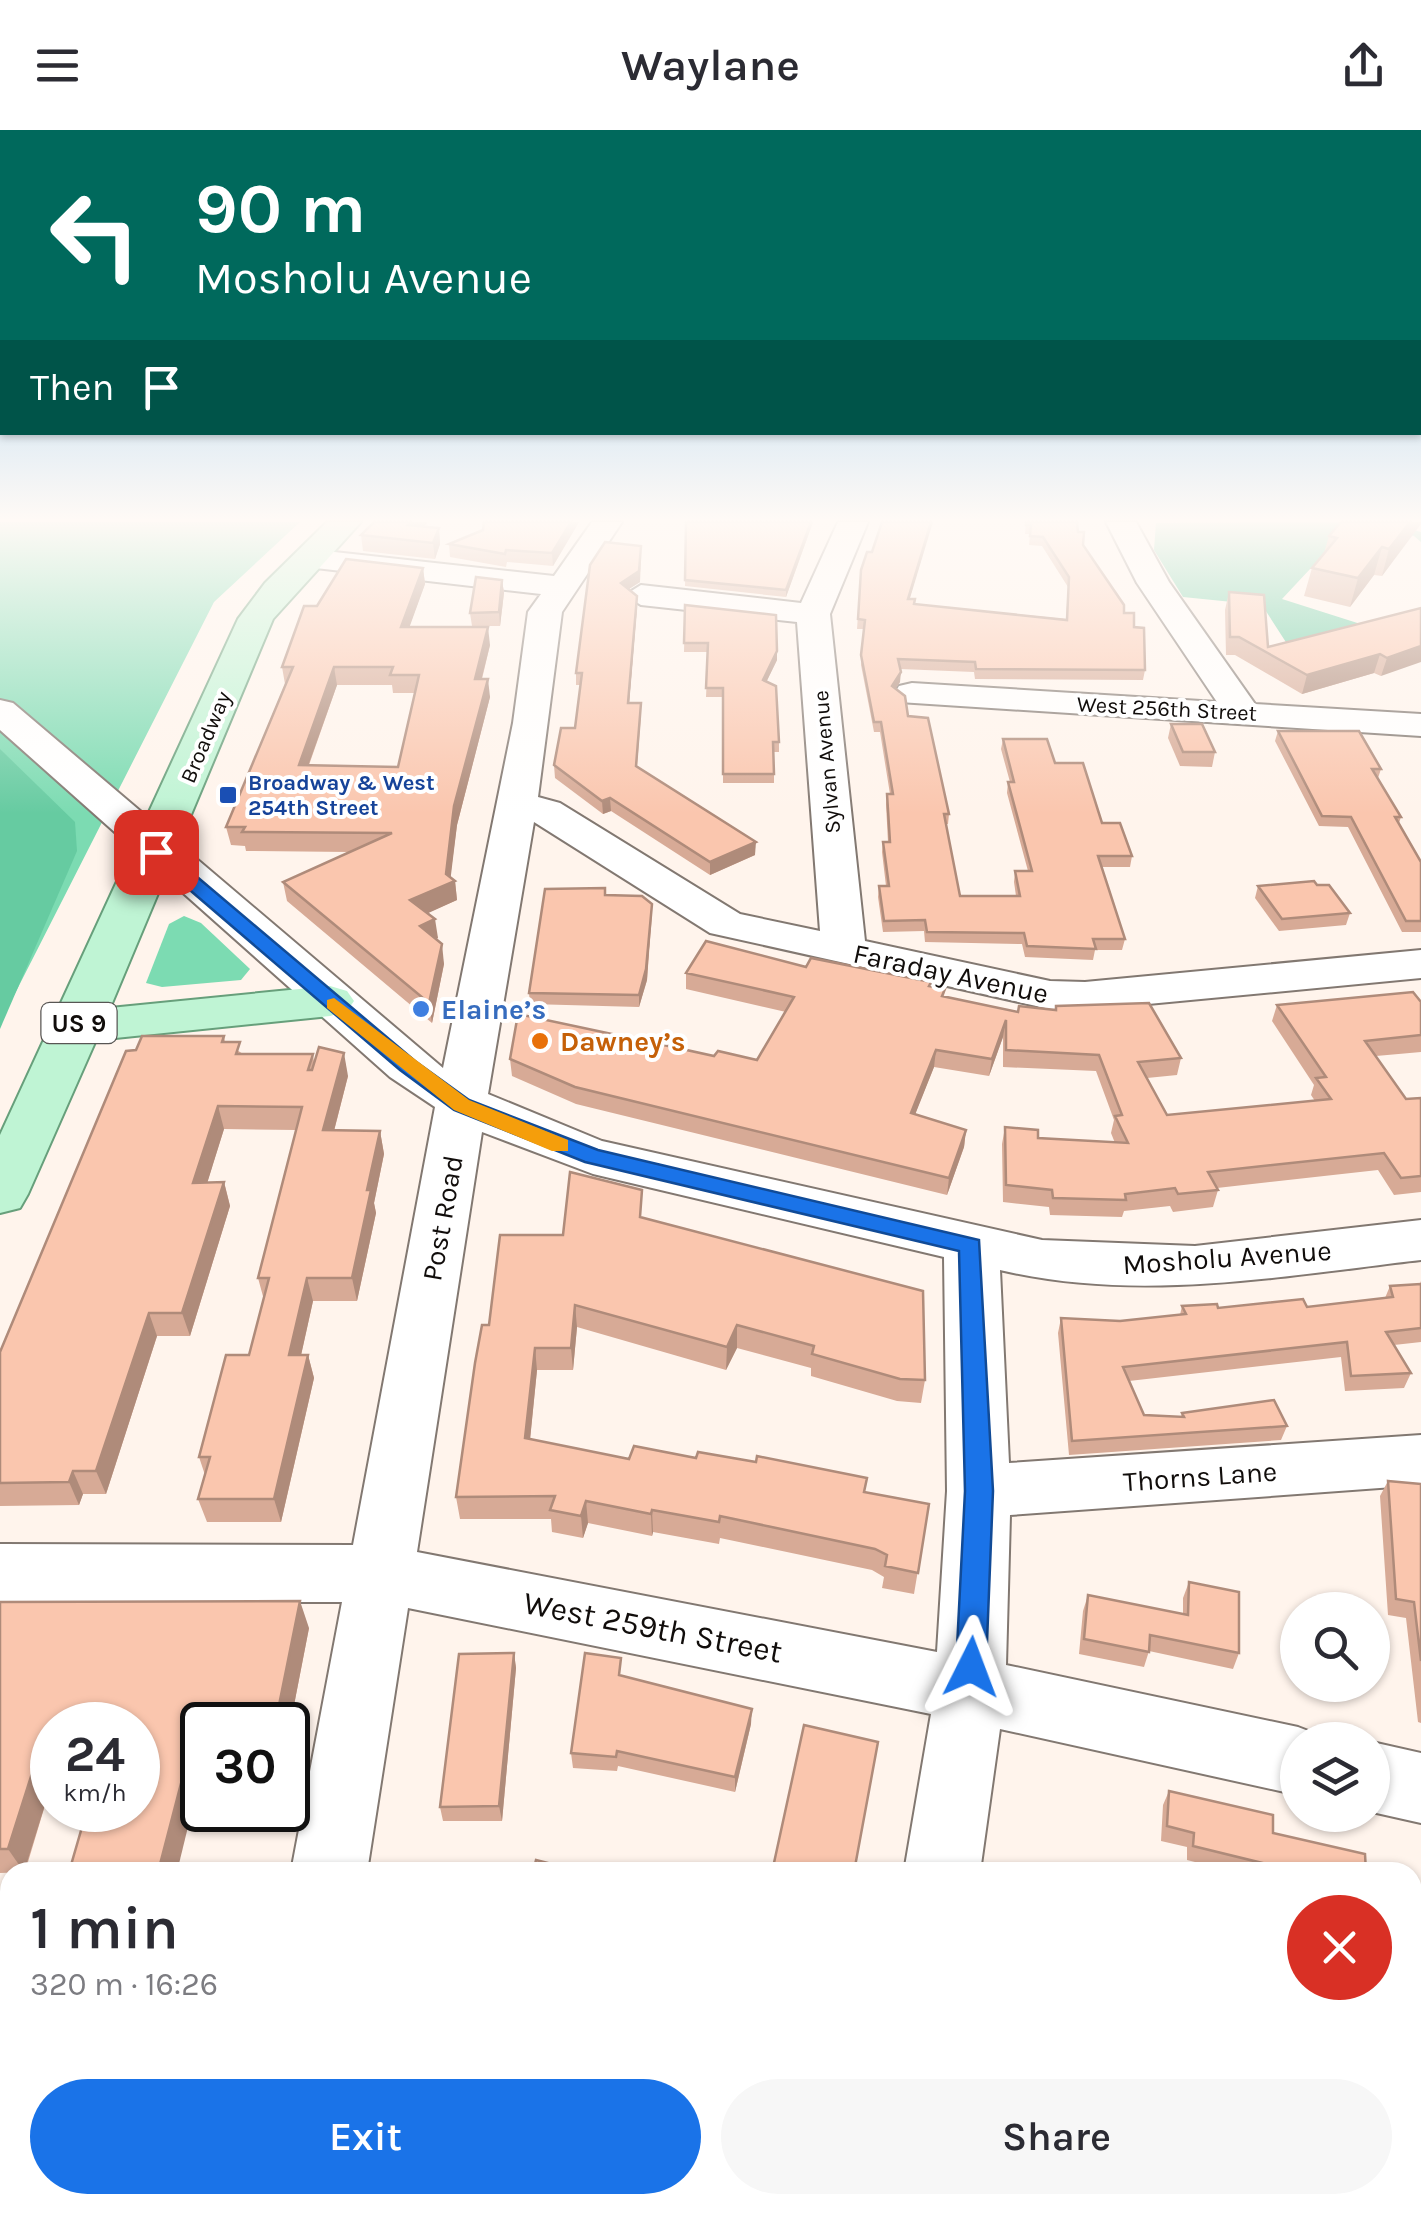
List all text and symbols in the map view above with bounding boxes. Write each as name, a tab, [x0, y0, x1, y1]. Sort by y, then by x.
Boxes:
icon: menu	[30, 38, 85, 93]
icon: share	[1336, 38, 1391, 93]
text: Waylane	[621, 39, 800, 91]
text: 90 m	[195, 168, 366, 250]
icon: left	[30, 170, 160, 300]
text: Mosholu Avenue	[195, 252, 532, 304]
icon: arrive	[134, 360, 189, 415]
text: Then	[30, 365, 114, 410]
street label: Broadway	[175, 688, 237, 787]
street label: Sylvan Avenue	[808, 689, 846, 835]
street label: West 256th Street	[1076, 691, 1258, 727]
place label: Broadway & West 254th Street	[248, 770, 435, 821]
marker: Broadway & West 254th Street	[217, 784, 239, 806]
pin	[114, 810, 199, 895]
icon: arrive	[129, 825, 184, 880]
street label: Faraday Avenue	[850, 937, 1052, 1010]
place label: Elaine’s	[441, 993, 546, 1026]
marker: Elaine’s	[410, 998, 432, 1020]
road number: US 9	[42, 1003, 116, 1043]
place label: Dawney’s	[560, 1025, 686, 1058]
marker: Dawney’s	[529, 1030, 551, 1052]
street label: Post Road	[415, 1153, 470, 1284]
street label: Mosholu Avenue	[1121, 1234, 1333, 1281]
street label: Thorns Lane	[1122, 1455, 1278, 1498]
street label: West 259th Street	[521, 1584, 785, 1671]
map controls	[1280, 1592, 1390, 1832]
button: search	[1280, 1592, 1390, 1702]
position arrow	[919, 1615, 1023, 1719]
speed limit sign: 30	[180, 1702, 310, 1832]
button: layers	[1280, 1722, 1390, 1832]
text: 24	[65, 1725, 125, 1784]
text: km/h	[63, 1778, 127, 1807]
text: 1 min	[30, 1893, 179, 1963]
button: close	[1287, 1895, 1392, 2000]
text: 320 m · 16:26	[30, 1966, 218, 2003]
button: Exit	[30, 2079, 701, 2194]
button: Share	[721, 2079, 1392, 2194]

